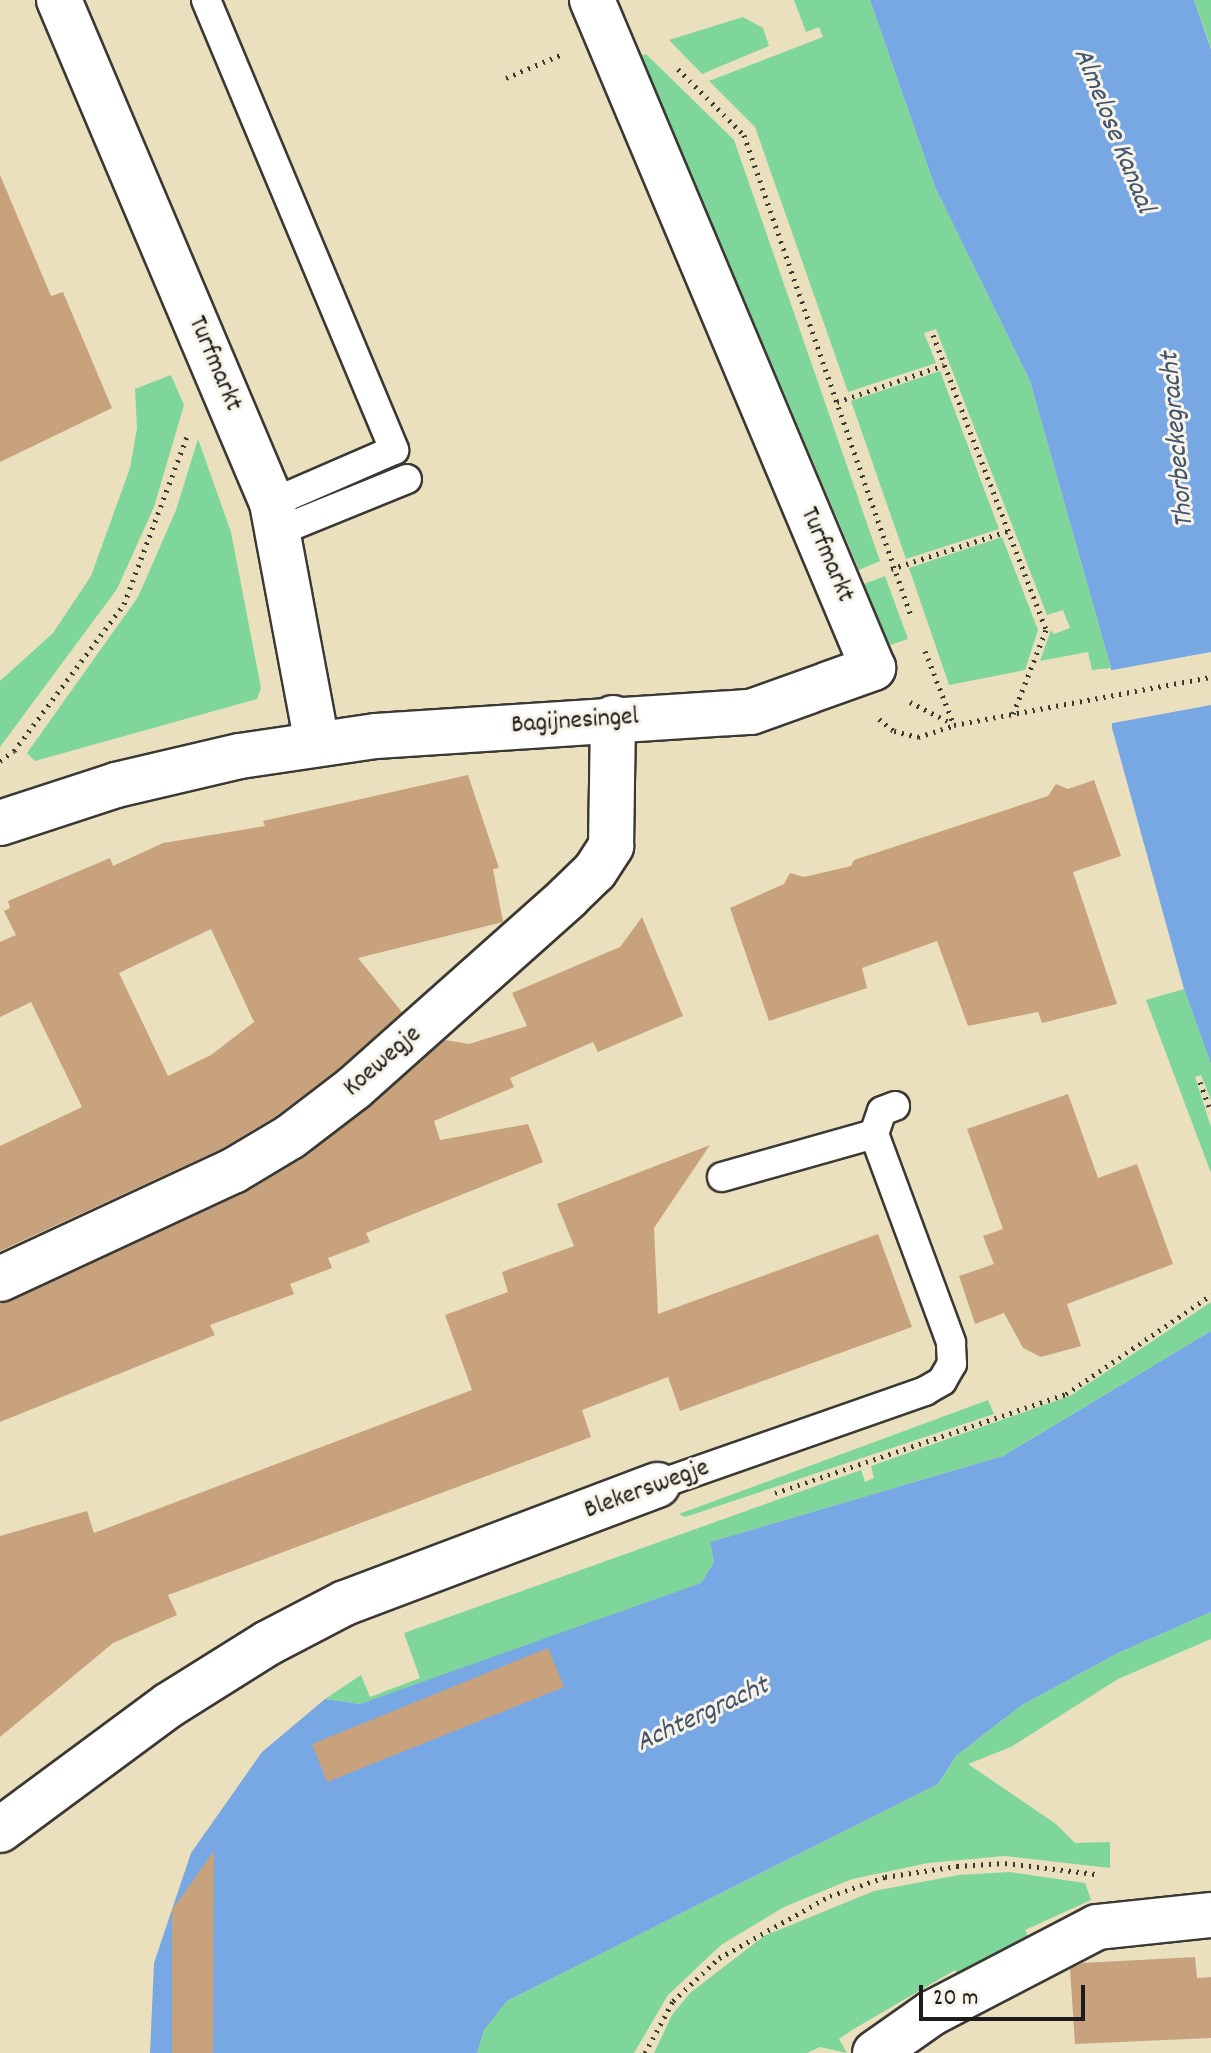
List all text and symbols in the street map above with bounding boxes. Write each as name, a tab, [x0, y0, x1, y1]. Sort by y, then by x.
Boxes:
water label: Almelose Kanaal	[1064, 44, 1160, 218]
street label: Turfmarkt	[180, 312, 248, 416]
water label: Thorbeckegracht	[1155, 351, 1203, 529]
street label: Turfmarkt	[792, 503, 860, 607]
street label: Bagijnesingel	[510, 702, 640, 742]
street label: Koewegje	[338, 1020, 428, 1104]
street label: Blekerswegje	[580, 1453, 714, 1527]
water label: Achtergracht	[631, 1671, 775, 1761]
scale bar	[923, 1969, 1089, 2019]
text: 20 m	[933, 1982, 979, 2016]

